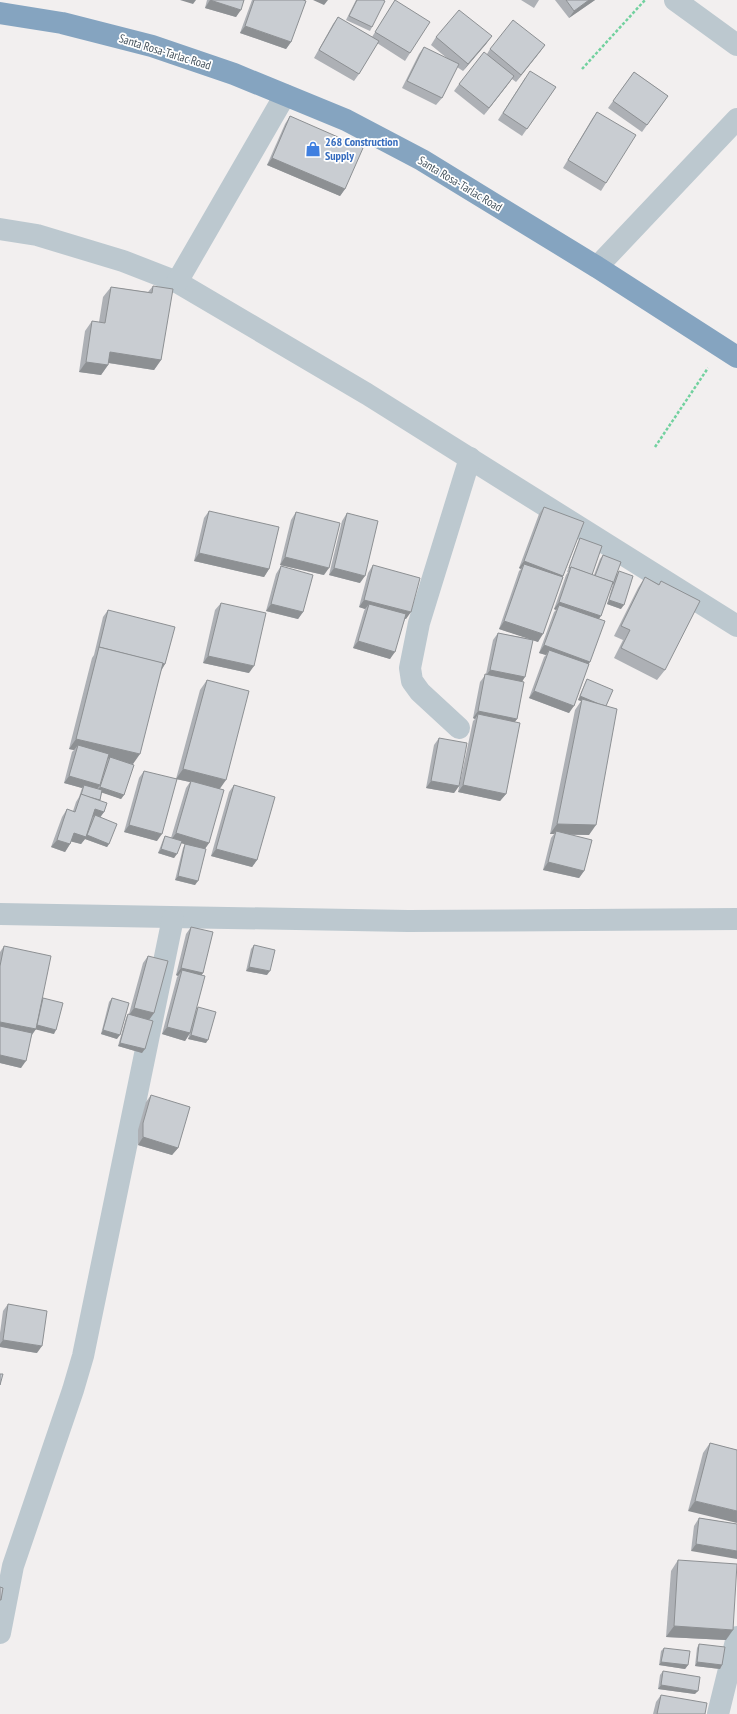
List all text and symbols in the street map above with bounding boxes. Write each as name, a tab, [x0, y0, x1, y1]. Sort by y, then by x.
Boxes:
street label: Santa Rosa-Tarlac Road	[117, 30, 213, 73]
place label: 268 Construction Supply	[325, 134, 398, 163]
shop icon: 268 Construction Supply	[304, 140, 322, 158]
street label: Santa Rosa-Tarlac Road	[415, 153, 505, 215]

